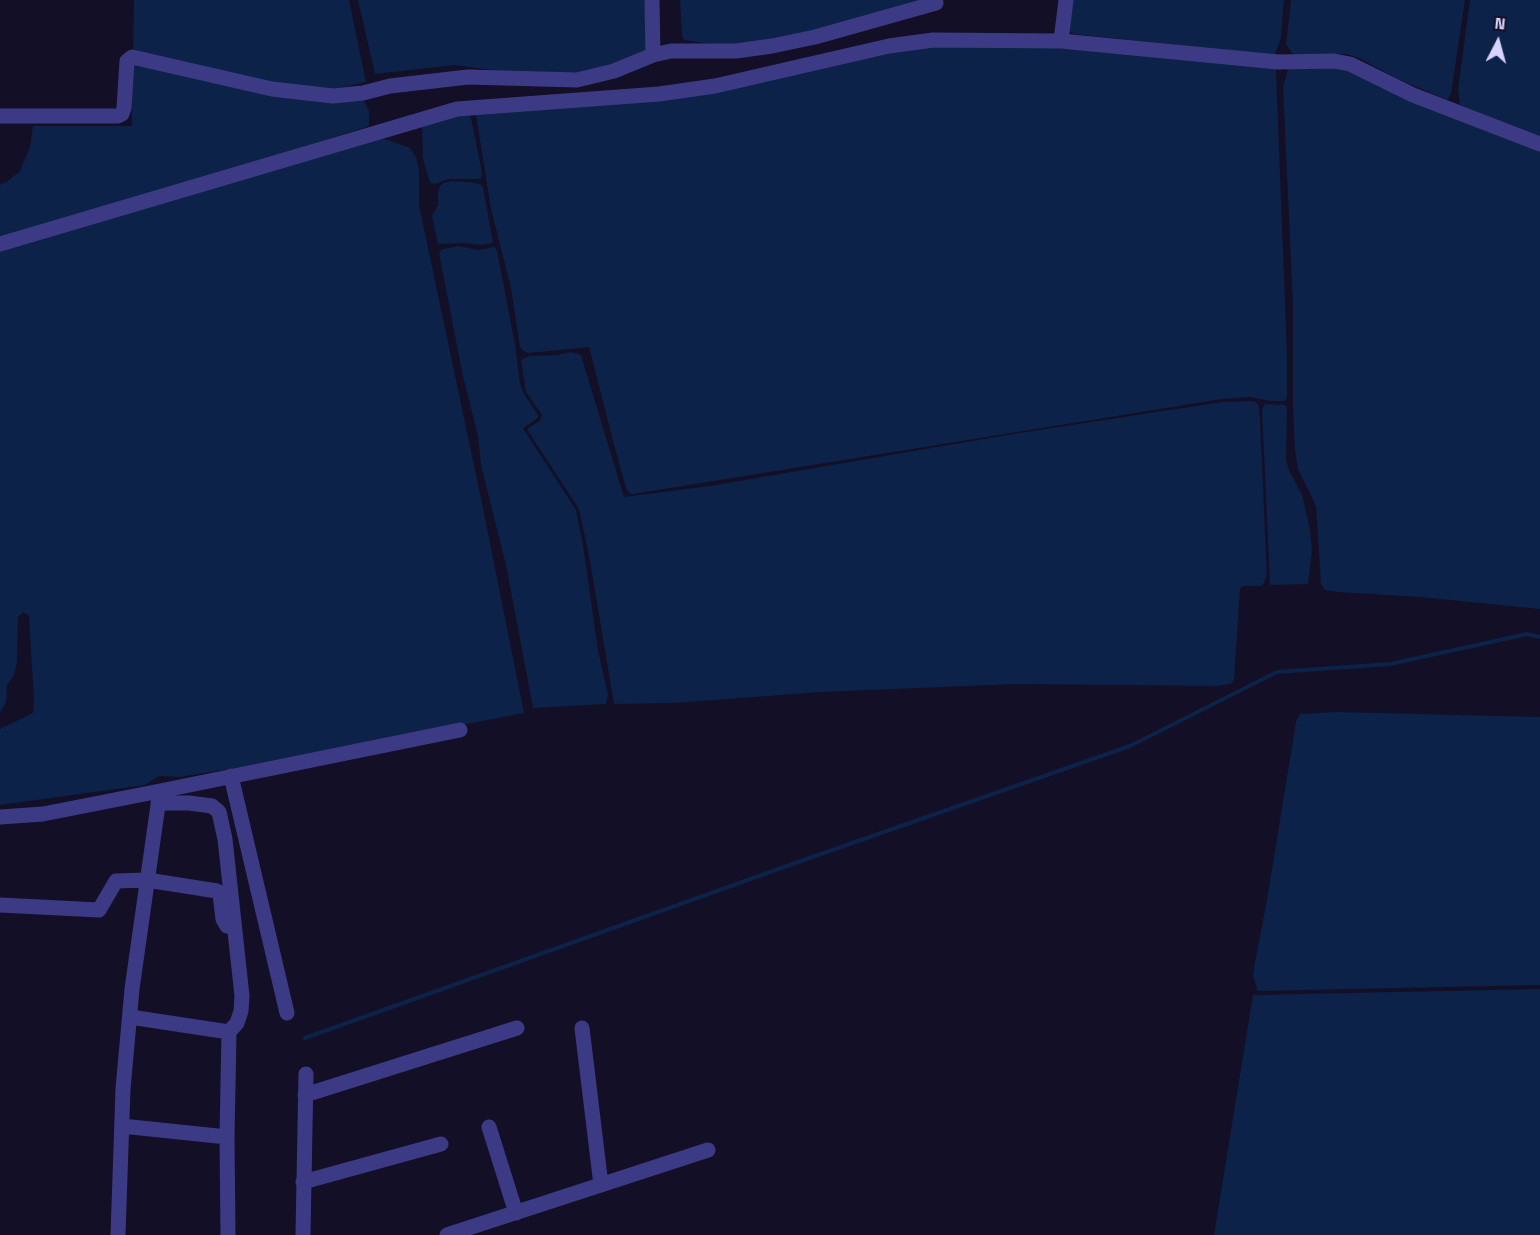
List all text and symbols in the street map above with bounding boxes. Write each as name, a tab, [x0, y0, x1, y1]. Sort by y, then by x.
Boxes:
north arrow	[1468, 12, 1528, 72]
text: N	[1493, 13, 1506, 35]

